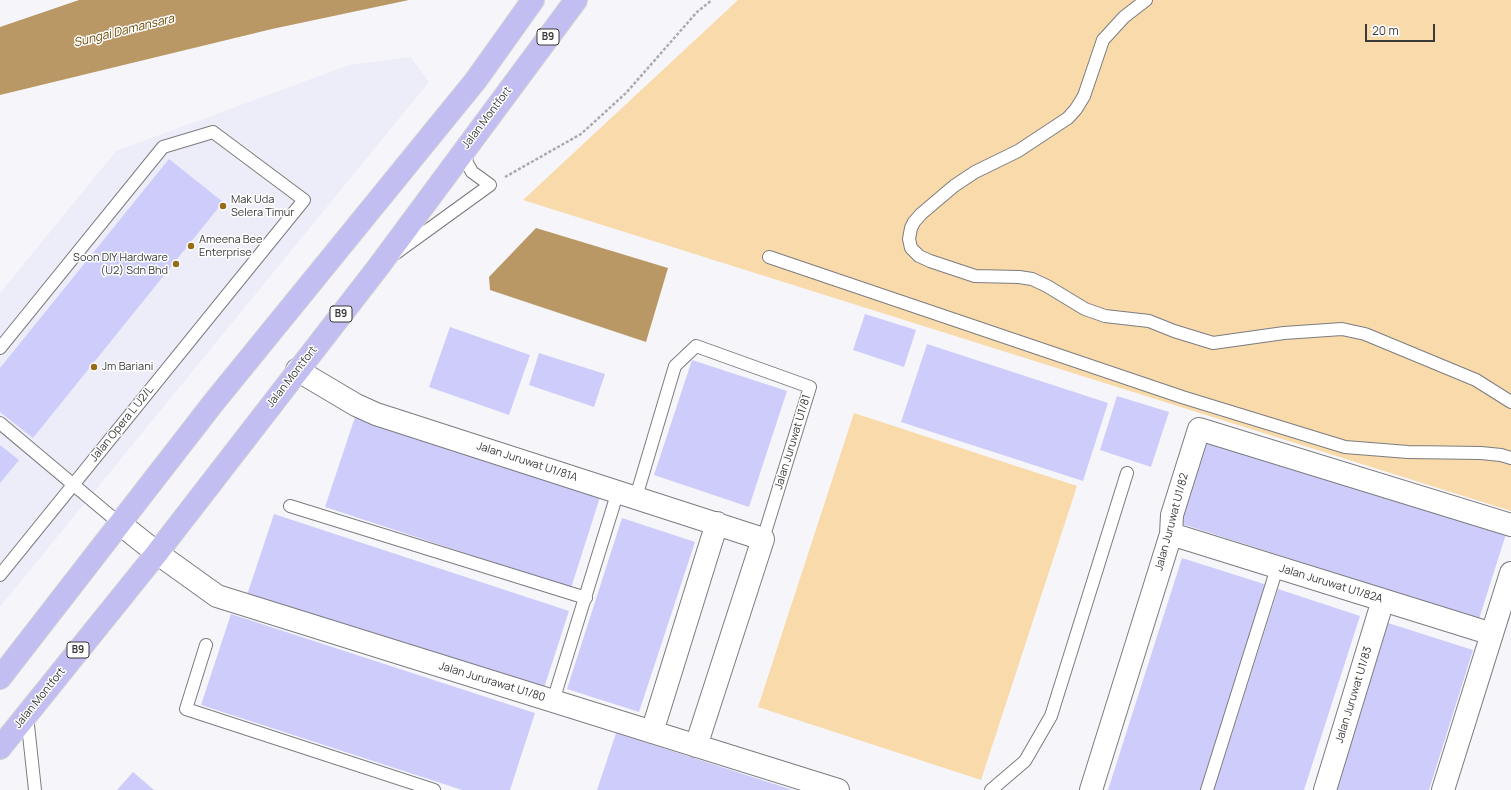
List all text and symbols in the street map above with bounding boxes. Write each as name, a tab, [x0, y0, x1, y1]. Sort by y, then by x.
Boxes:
water label: Sungai Damansara	[72, 12, 176, 50]
scale bar	[1367, 16, 1437, 42]
text: 20 m	[1372, 22, 1399, 39]
road number: B9	[537, 29, 559, 45]
street label: Jalan Montfort	[460, 85, 514, 151]
place label: Mak Uda Selera Timur	[231, 193, 294, 219]
marker: Mak Uda Selera Timur	[218, 201, 228, 211]
place label: Ameena Bee Enterprise	[199, 233, 262, 259]
marker: Ameena Bee Enterprise	[186, 241, 196, 251]
place label: Soon DIY Hardware (U2) Sdn Bhd	[73, 251, 168, 277]
marker: Soon DIY Hardware (U2) Sdn Bhd	[171, 259, 181, 269]
road number: B9	[330, 306, 352, 322]
street label: Jalan Montfort	[264, 344, 320, 410]
place label: Jm Bariani	[102, 360, 153, 374]
marker: Jm Bariani	[89, 362, 99, 372]
street label: Jalan Opera L U2/L	[88, 384, 156, 464]
street label: Jalan Juruwat U1/81	[772, 393, 814, 491]
street label: Jalan Juruwat U1/81A	[475, 439, 579, 485]
street label: Jalan Juruwat U1/82	[1153, 472, 1191, 572]
street label: Jalan Juruwat U1/82A	[1278, 562, 1384, 606]
road number: B9	[67, 642, 89, 658]
street label: Jalan Juruwat U1/83	[1333, 645, 1375, 745]
street label: Jalan Jururawat U1/80	[437, 660, 547, 704]
street label: Jalan Montfort	[12, 665, 68, 731]

